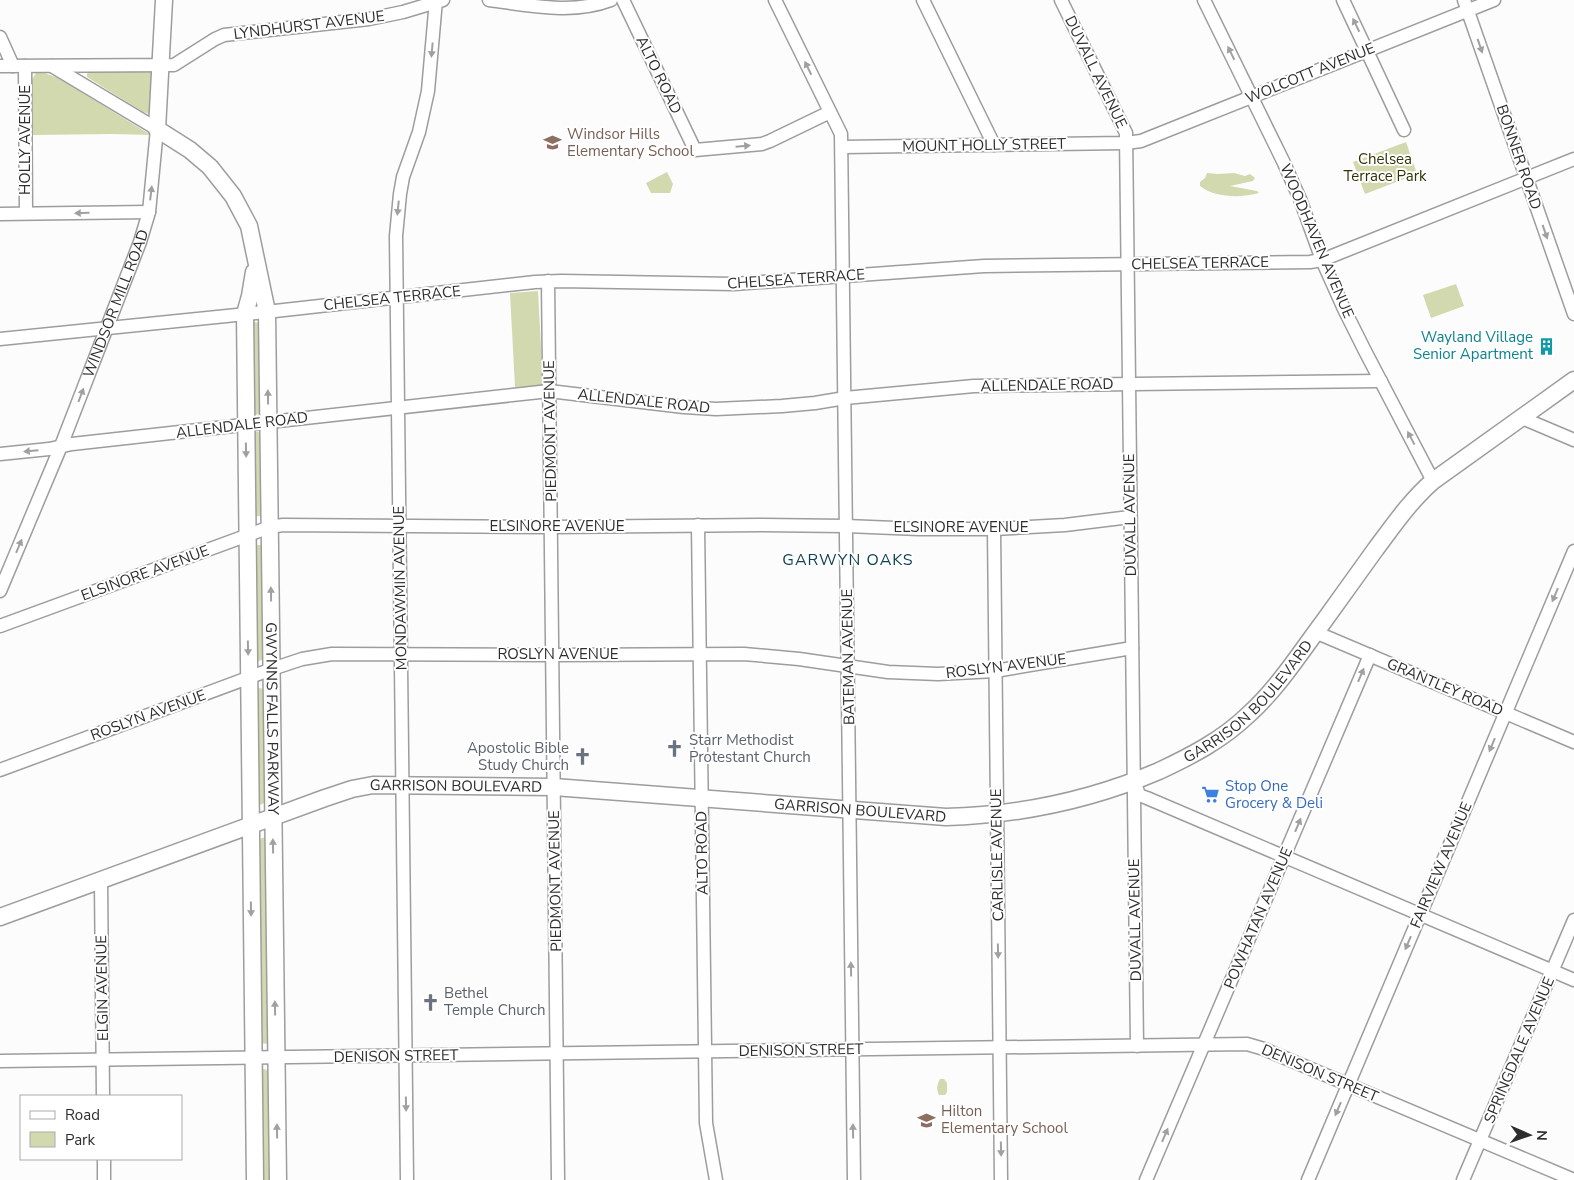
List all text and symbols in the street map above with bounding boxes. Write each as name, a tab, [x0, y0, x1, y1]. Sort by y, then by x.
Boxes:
street label: LYNDHURST AVENUE	[232, 6, 386, 44]
street label: DUVALL AVENUE	[1060, 13, 1132, 131]
one-way arrow	[1351, 18, 1359, 32]
street label: ALTO ROAD	[632, 33, 686, 117]
street label: WOLCOTT AVENUE	[1242, 38, 1378, 108]
one-way arrow	[1476, 39, 1484, 54]
one-way arrow	[428, 42, 436, 58]
one-way arrow	[1227, 46, 1235, 60]
one-way arrow	[804, 61, 812, 75]
street label: HOLLY AVENUE	[15, 85, 35, 195]
street label: BONNER ROAD	[1492, 102, 1546, 212]
place label: Windsor Hills Elementary School	[567, 124, 694, 161]
school or university icon: Windsor Hills Elementary School	[543, 133, 563, 153]
street label: MOUNT HOLLY STREET	[902, 134, 1066, 156]
one-way arrow	[736, 142, 752, 150]
park label: Chelsea Terrace Park	[1343, 149, 1427, 186]
street label: WOODHAVEN AVENUE	[1275, 161, 1359, 321]
one-way arrow	[147, 185, 155, 201]
one-way arrow	[394, 200, 402, 216]
one-way arrow	[74, 209, 90, 217]
one-way arrow	[1542, 225, 1550, 240]
street label: WINDSOR MILL ROAD	[78, 227, 153, 381]
street label: CHELSEA TERRACE	[1131, 252, 1269, 274]
street label: CHELSEA TERRACE	[726, 264, 866, 294]
street label: CHELSEA TERRACE	[322, 281, 462, 315]
place label: Wayland Village Senior Apartment	[1413, 327, 1534, 364]
building icon: Wayland Village Senior Apartment	[1537, 336, 1557, 356]
street label: PIEDMONT AVENUE	[539, 360, 561, 502]
street label: ALLENDALE ROAD	[980, 374, 1114, 396]
street label: ALLENDALE ROAD	[577, 384, 711, 418]
one-way arrow	[78, 388, 85, 403]
one-way arrow	[264, 388, 272, 404]
street label: ALLENDALE ROAD	[175, 407, 309, 443]
one-way arrow	[1406, 431, 1415, 444]
one-way arrow	[242, 443, 250, 459]
one-way arrow	[22, 447, 38, 455]
street label: DUVALL AVENUE	[1119, 454, 1141, 576]
street label: MONDAWMIN AVENUE	[389, 506, 411, 670]
street label: ELSINORE AVENUE	[490, 516, 624, 536]
street label: ELSINORE AVENUE	[894, 517, 1028, 537]
one-way arrow	[15, 538, 23, 553]
street label: ELSINORE AVENUE	[78, 541, 212, 605]
district label: GARWYN OAKS	[782, 549, 914, 571]
one-way arrow	[267, 586, 275, 602]
one-way arrow	[1551, 588, 1559, 603]
street label: BATEMAN AVENUE	[837, 589, 859, 725]
street label: GWYNNS FALLS PARKWAY	[261, 622, 283, 816]
street label: GARRISON BOULEVARD	[1180, 636, 1317, 767]
one-way arrow	[244, 640, 252, 656]
street label: ROSLYN AVENUE	[497, 644, 619, 664]
street label: ROSLYN AVENUE	[945, 649, 1067, 683]
street label: GRANTLEY ROAD	[1384, 653, 1506, 721]
one-way arrow	[1358, 668, 1366, 682]
street label: ROSLYN AVENUE	[88, 685, 208, 745]
place label: Starr Methodist Protestant Church	[689, 730, 811, 767]
place label: Apostolic Bible Study Church	[467, 738, 569, 775]
one-way arrow	[1487, 738, 1495, 752]
church icon: Starr Methodist Protestant Church	[665, 739, 685, 759]
church icon: Apostolic Bible Study Church	[573, 747, 593, 767]
street label: GARRISON BOULEVARD	[370, 775, 542, 797]
place label: Stop One Grocery & Deli	[1225, 776, 1323, 813]
supermarket icon: Stop One Grocery & Deli	[1201, 785, 1221, 805]
street label: CARLISLE AVENUE	[986, 788, 1008, 922]
street label: GARRISON BOULEVARD	[773, 794, 947, 827]
street label: FAIRVIEW AVENUE	[1405, 799, 1477, 931]
street label: PIEDMONT AVENUE	[544, 810, 566, 952]
street label: ALTO ROAD	[691, 811, 713, 895]
one-way arrow	[1294, 817, 1302, 832]
one-way arrow	[269, 838, 277, 854]
street label: POWHATAN AVENUE	[1219, 844, 1297, 992]
street label: DUVALL AVENUE	[1124, 859, 1146, 981]
one-way arrow	[248, 902, 256, 918]
street label: ELGIN AVENUE	[91, 935, 113, 1041]
one-way arrow	[1403, 936, 1411, 950]
one-way arrow	[994, 943, 1002, 959]
one-way arrow	[847, 961, 855, 977]
street label: SPRINGDALE AVENUE	[1479, 974, 1559, 1126]
place label: Bethel Temple Church	[444, 983, 545, 1020]
church icon: Bethel Temple Church	[420, 992, 440, 1012]
one-way arrow	[271, 1000, 279, 1016]
street label: DENISON STREET	[738, 1039, 864, 1061]
street label: DENISON STREET	[1259, 1039, 1381, 1107]
street label: DENISON STREET	[333, 1045, 459, 1067]
legend	[20, 1095, 182, 1160]
one-way arrow	[402, 1096, 410, 1112]
place label: Hilton Elementary School	[941, 1101, 1068, 1138]
one-way arrow	[1333, 1102, 1341, 1116]
text: Road	[65, 1105, 100, 1125]
school or university icon: Hilton Elementary School	[917, 1110, 937, 1130]
north arrow	[1504, 1110, 1554, 1160]
one-way arrow	[273, 1123, 281, 1139]
one-way arrow	[849, 1123, 857, 1139]
one-way arrow	[1161, 1127, 1169, 1142]
text: Park	[65, 1130, 95, 1150]
text: N	[1532, 1130, 1551, 1141]
one-way arrow	[997, 1141, 1005, 1157]

